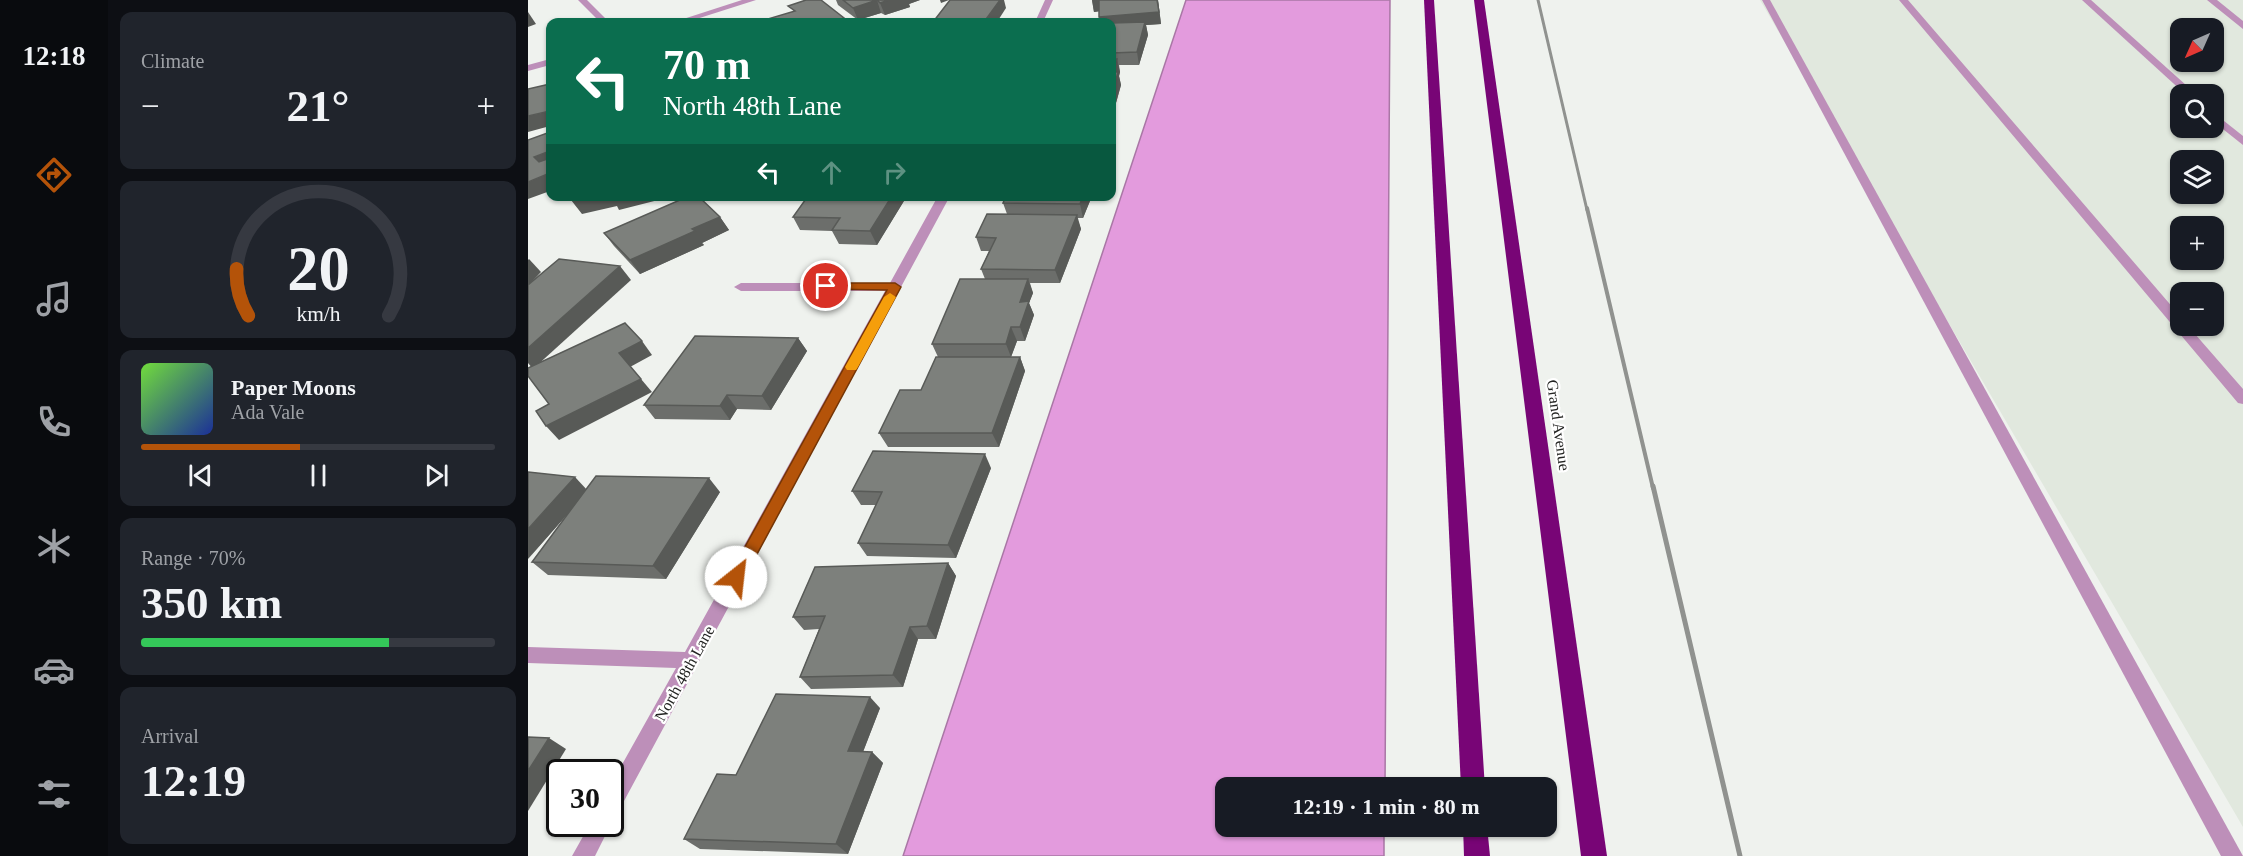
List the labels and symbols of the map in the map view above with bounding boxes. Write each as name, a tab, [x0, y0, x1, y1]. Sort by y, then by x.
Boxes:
north arrow	[2170, 18, 2224, 72]
pin	[800, 260, 851, 311]
street label: Grand Avenue	[1544, 378, 1573, 472]
position arrow	[704, 545, 768, 609]
street label: North 48th Lane	[651, 623, 718, 724]
speed limit sign: 30	[546, 759, 624, 837]

